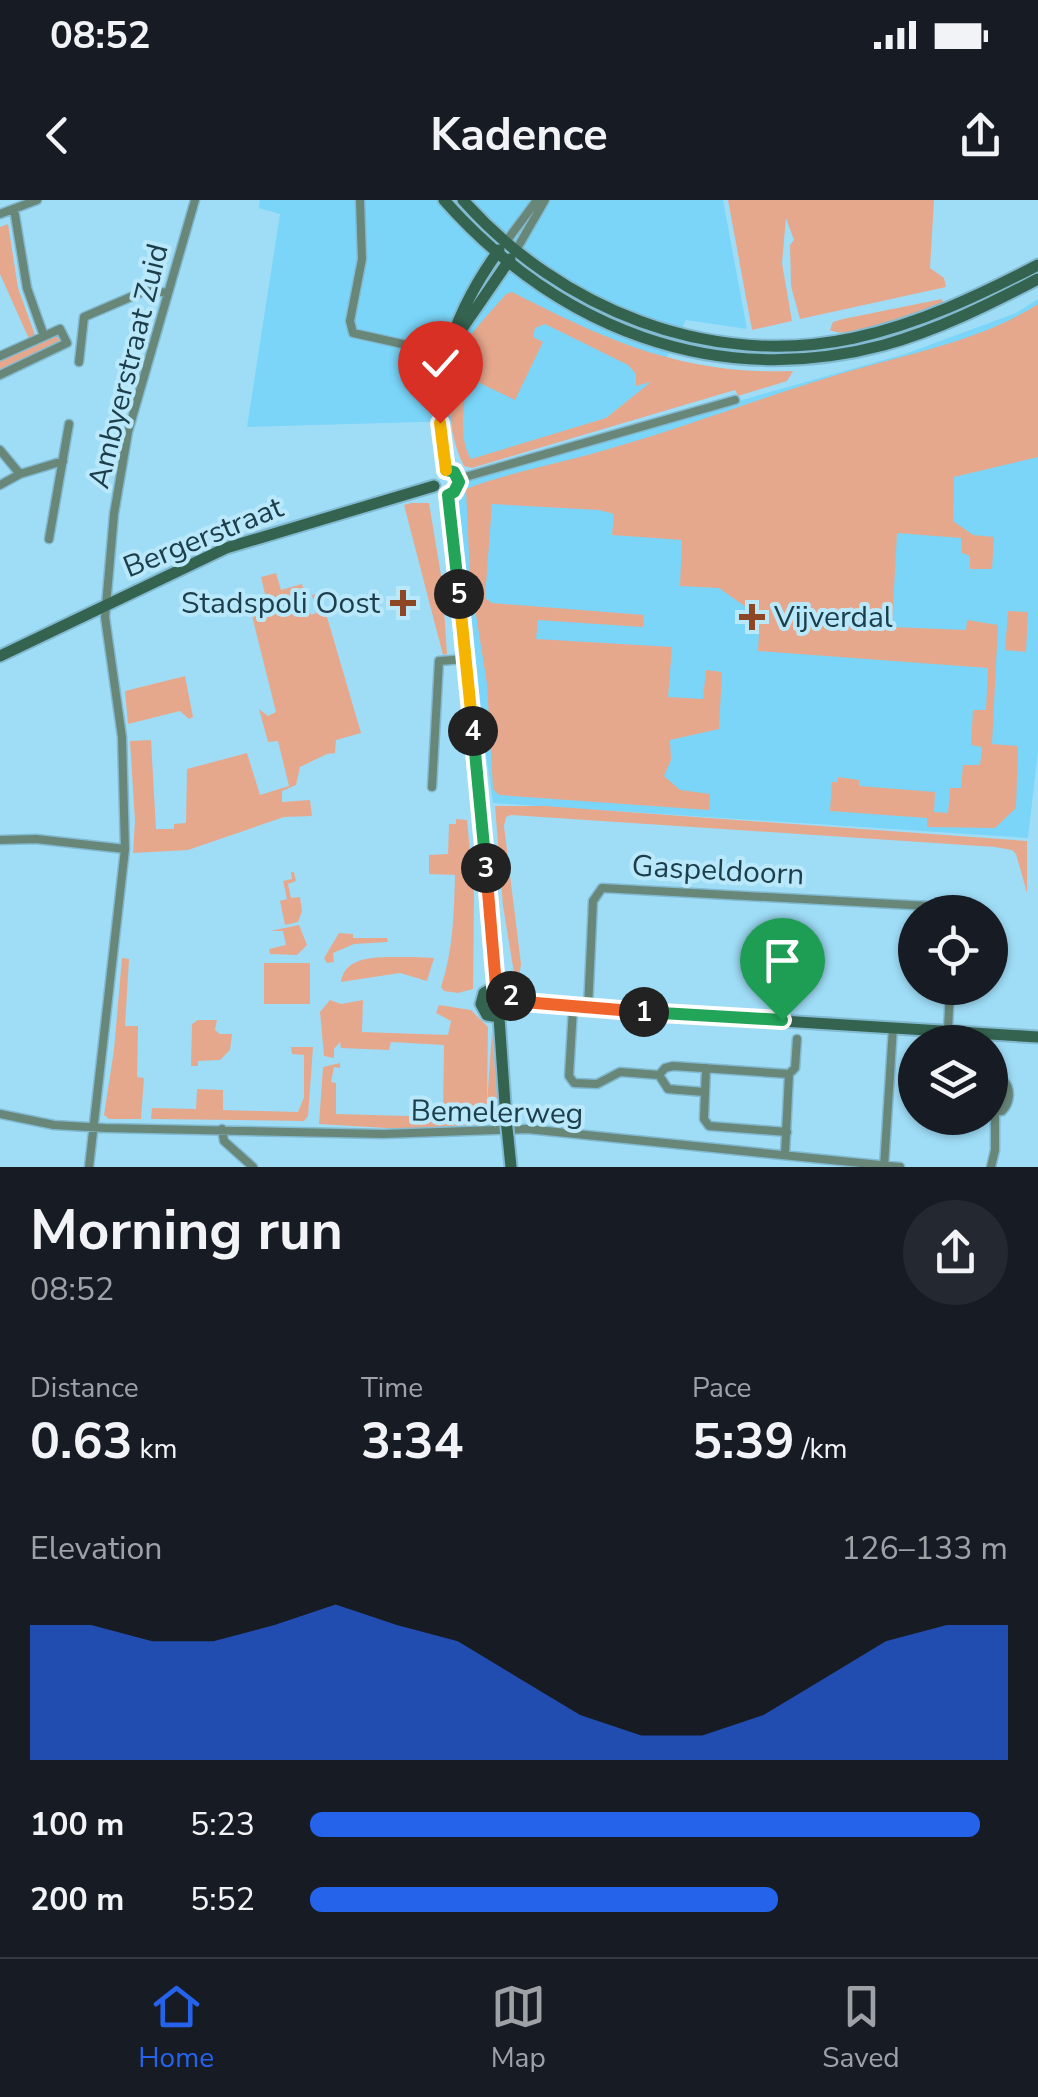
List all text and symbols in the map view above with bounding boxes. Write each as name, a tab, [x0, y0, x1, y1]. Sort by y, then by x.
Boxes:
text: 08:52	[50, 10, 151, 61]
text: Kadence	[430, 105, 608, 166]
icon: back	[30, 108, 85, 163]
icon: share	[953, 108, 1008, 163]
street label: Ambyerstraat Zuid	[78, 240, 179, 493]
pin	[398, 321, 483, 424]
icon: check	[413, 336, 468, 391]
street label: Bergerstraat	[117, 487, 289, 588]
pin: 5	[434, 569, 484, 619]
text: 5	[451, 575, 467, 613]
place label: Stadspoli Oost	[181, 583, 380, 624]
marker: Stadspoli Oost	[390, 590, 416, 616]
place label: Vijverdal	[773, 597, 893, 638]
marker: Vijverdal	[739, 604, 765, 630]
pin: 4	[448, 706, 498, 756]
text: 4	[465, 712, 481, 750]
pin: 3	[461, 843, 511, 893]
street label: Gaspeldoorn	[631, 846, 805, 895]
text: 3	[478, 849, 494, 887]
map controls	[898, 895, 1008, 1135]
button: locate	[898, 895, 1008, 1005]
pin	[740, 918, 825, 1021]
icon: arrive	[755, 933, 810, 988]
pin: 2	[486, 971, 536, 1021]
text: 2	[503, 977, 519, 1015]
pin: 1	[619, 987, 669, 1037]
text: 1	[636, 993, 652, 1031]
button: layers	[898, 1025, 1008, 1135]
street label: Bemelerweg	[410, 1090, 584, 1135]
text: Morning run	[30, 1193, 343, 1268]
button: share	[903, 1200, 1008, 1305]
text: 08:52	[30, 1268, 114, 1311]
text: Distance	[30, 1369, 139, 1407]
text: Time	[361, 1369, 423, 1407]
text: Pace	[692, 1369, 751, 1407]
text: 0.63	[30, 1407, 132, 1476]
text: 3:34	[361, 1407, 463, 1476]
text: 5:39	[692, 1407, 794, 1476]
text: km	[132, 1430, 178, 1468]
text: /km	[794, 1430, 847, 1468]
text: Elevation	[30, 1527, 163, 1570]
text: 126–133 m	[841, 1527, 1008, 1570]
text: 100 m	[30, 1803, 124, 1846]
text: 5:23	[190, 1803, 255, 1846]
text: 200 m	[30, 1878, 124, 1921]
text: 5:52	[190, 1878, 255, 1921]
tab: Home	[138, 1979, 214, 2077]
tab: Map	[491, 1979, 546, 2077]
tab: Saved	[822, 1979, 900, 2077]

